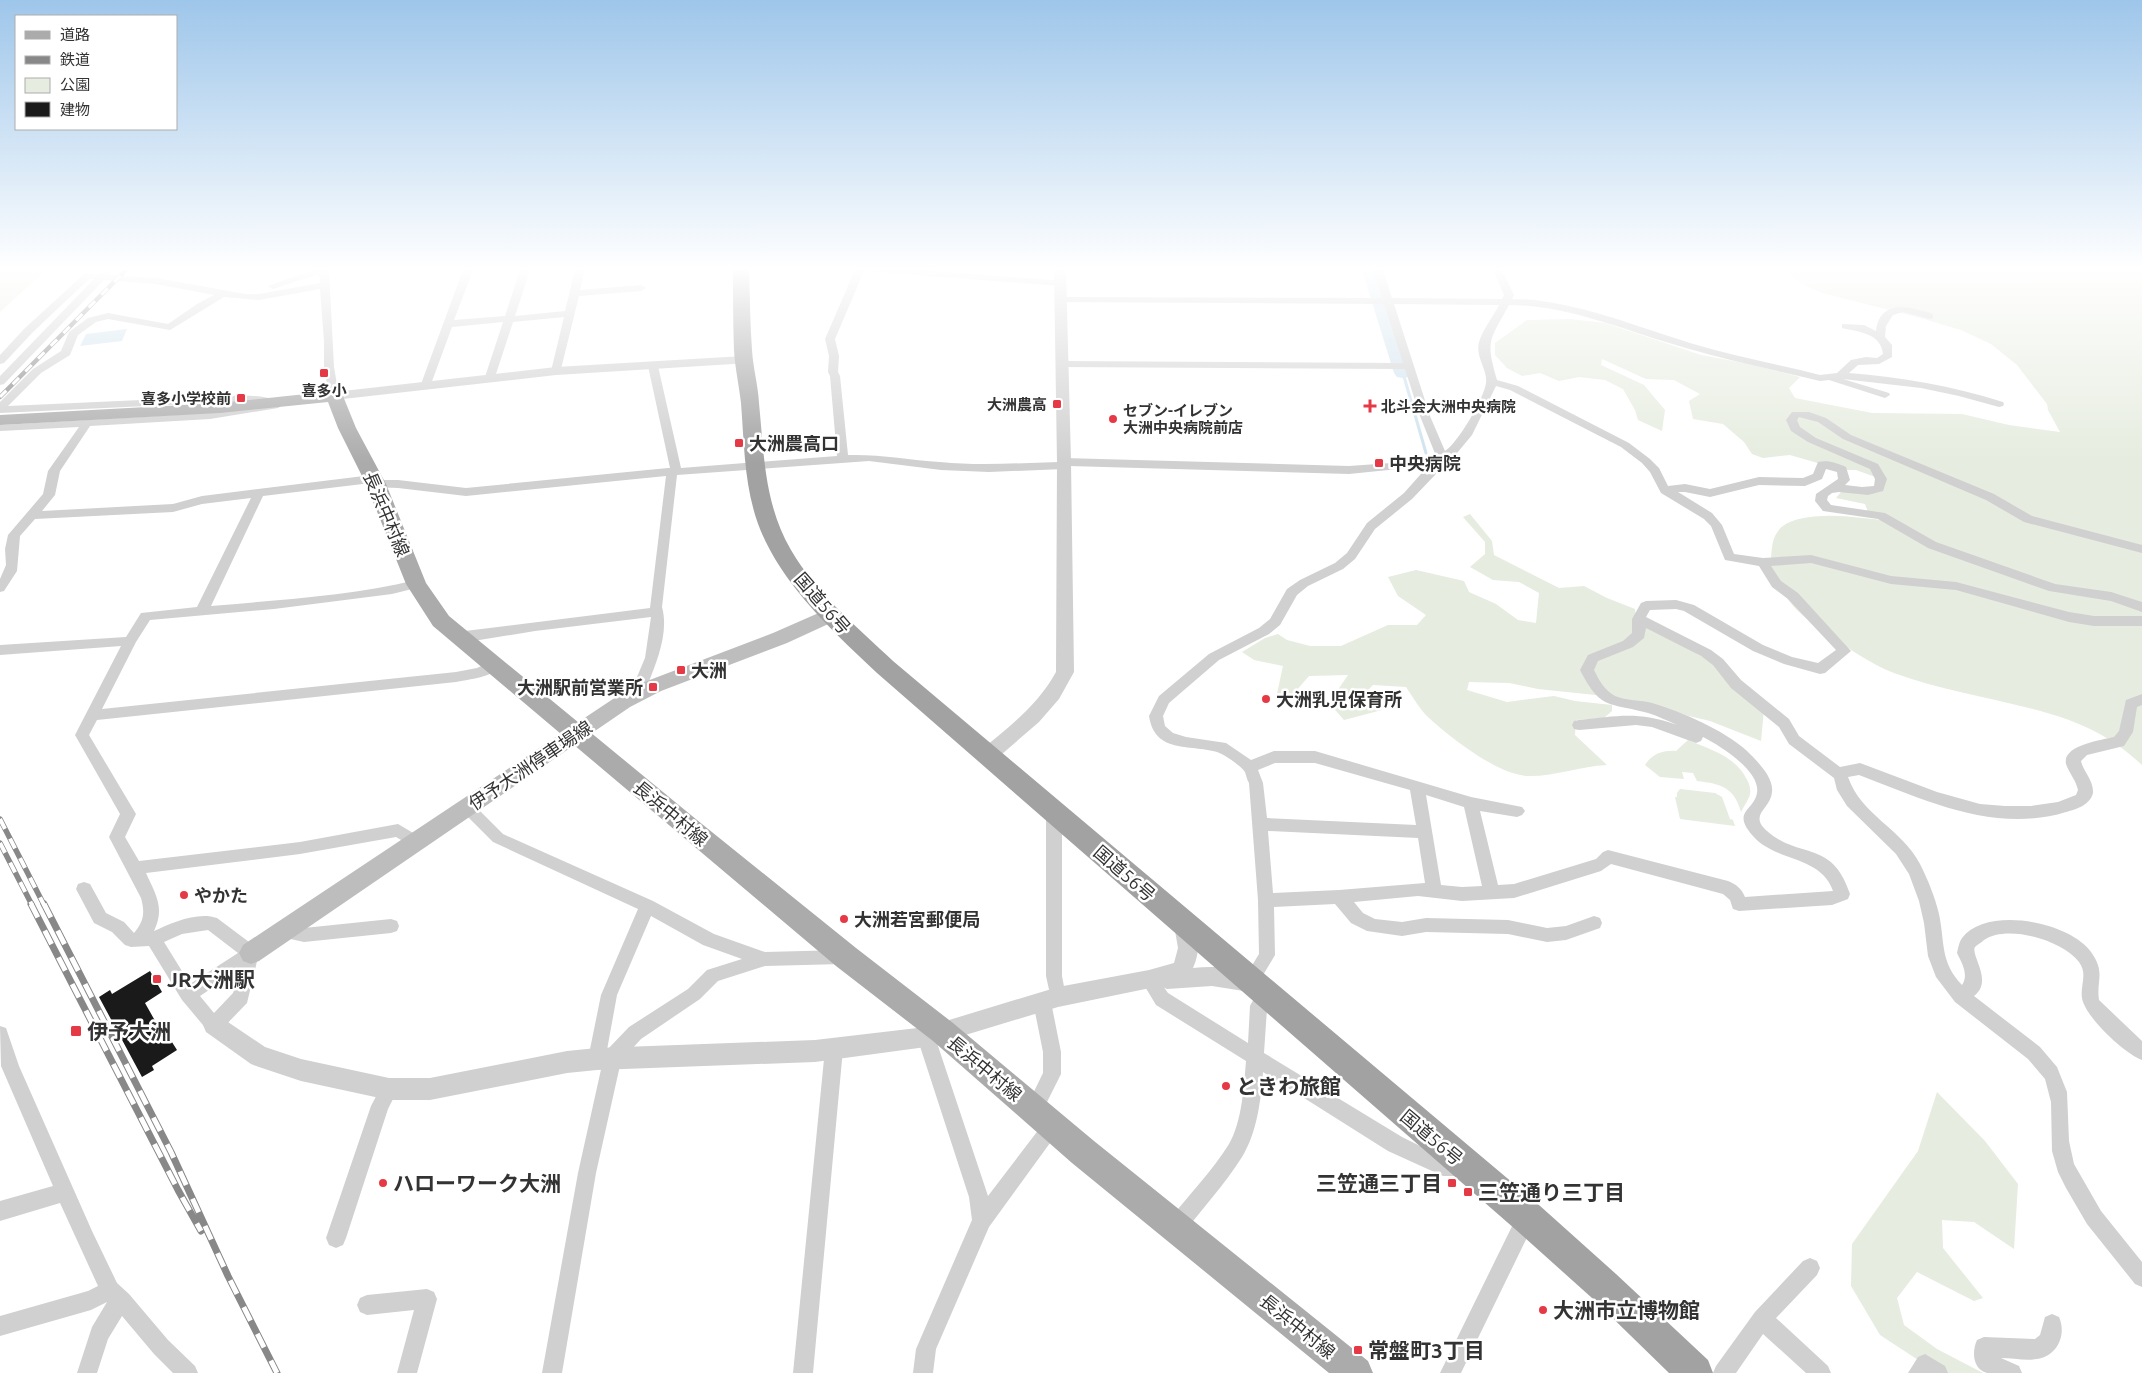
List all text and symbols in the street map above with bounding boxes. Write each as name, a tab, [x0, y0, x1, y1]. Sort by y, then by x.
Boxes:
legend	[15, 15, 178, 130]
text: 道路	[60, 26, 90, 43]
text: 鉄道	[60, 51, 90, 68]
text: 公園	[60, 76, 90, 93]
text: 建物	[60, 101, 90, 118]
marker: 喜多小	[318, 367, 330, 379]
place label: 喜多小	[301, 382, 347, 399]
place label: 喜多小学校前	[141, 390, 231, 407]
marker: 喜多小学校前	[235, 392, 247, 404]
place label: 大洲農高	[987, 396, 1047, 413]
marker: 大洲農高	[1051, 398, 1063, 410]
place label: 北斗会大洲中央病院	[1381, 398, 1516, 415]
marker: 北斗会大洲中央病院	[1363, 399, 1377, 413]
place label: セブン-イレブン 大洲中央病院前店	[1123, 402, 1243, 436]
marker: セブン-イレブン 大洲中央病院前店	[1107, 413, 1119, 425]
place label: 大洲農高口	[749, 433, 839, 453]
marker: 大洲農高口	[733, 437, 745, 449]
place label: 中央病院	[1389, 453, 1461, 473]
marker: 中央病院	[1373, 457, 1385, 469]
street label: 長浜中村線	[360, 469, 414, 559]
street label: 国道56号	[791, 568, 855, 638]
place label: 大洲	[691, 660, 727, 680]
marker: 大洲	[675, 664, 687, 676]
place label: 大洲駅前営業所	[517, 677, 643, 697]
marker: 大洲駅前営業所	[647, 681, 659, 693]
place label: 大洲乳児保育所	[1276, 689, 1402, 709]
marker: 大洲乳児保育所	[1260, 693, 1272, 705]
street label: 伊予大洲停車場線	[465, 716, 595, 814]
street label: 長浜中村線	[630, 776, 712, 850]
street label: 国道56号	[1090, 841, 1160, 905]
place label: やかた	[194, 885, 248, 905]
marker: やかた	[178, 889, 190, 901]
place label: 大洲若宮郵便局	[854, 909, 980, 929]
marker: 大洲若宮郵便局	[838, 913, 850, 925]
place label: JR大洲駅	[167, 967, 255, 991]
marker: JR大洲駅	[151, 973, 163, 985]
place label: 伊予大洲	[87, 1019, 171, 1043]
marker: 伊予大洲	[69, 1024, 83, 1038]
street label: 長浜中村線	[944, 1031, 1026, 1105]
place label: ときわ旅館	[1236, 1074, 1341, 1098]
marker: ときわ旅館	[1220, 1080, 1232, 1092]
street label: 国道56号	[1397, 1105, 1467, 1169]
place label: ハローワーク大洲	[393, 1171, 561, 1195]
place label: 三笠通三丁目	[1316, 1171, 1442, 1195]
marker: ハローワーク大洲	[377, 1177, 389, 1189]
marker: 三笠通三丁目	[1446, 1177, 1458, 1189]
place label: 三笠通り三丁目	[1478, 1180, 1625, 1204]
marker: 三笠通り三丁目	[1462, 1186, 1474, 1198]
street label: 長浜中村線	[1257, 1290, 1339, 1362]
place label: 大洲市立博物館	[1553, 1298, 1700, 1322]
marker: 大洲市立博物館	[1537, 1304, 1549, 1316]
place label: 常盤町3丁目	[1368, 1338, 1485, 1362]
marker: 常盤町3丁目	[1352, 1344, 1364, 1356]

